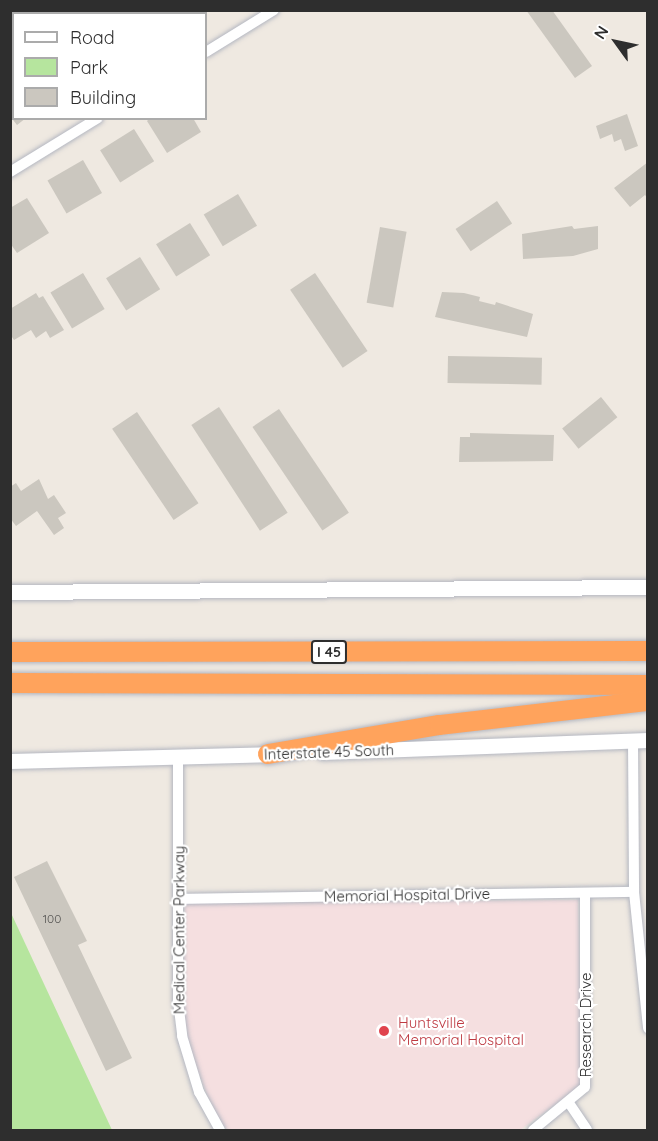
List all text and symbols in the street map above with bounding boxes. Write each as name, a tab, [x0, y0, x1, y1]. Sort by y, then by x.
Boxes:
legend	[12, 12, 207, 120]
north arrow	[586, 12, 646, 72]
text: N	[589, 22, 612, 43]
text: Road	[70, 26, 115, 49]
text: Park	[70, 56, 108, 79]
text: Building	[70, 86, 136, 109]
road number: I 45	[310, 641, 348, 663]
street label: Interstate 45 South	[264, 741, 394, 763]
street label: Medical Center Parkway	[170, 846, 188, 1014]
street label: Memorial Hospital Drive	[324, 885, 490, 905]
house number: 100	[43, 912, 61, 926]
street label: Research Drive	[577, 972, 595, 1078]
place label: Huntsville Memorial Hospital	[398, 1013, 524, 1048]
marker: Huntsville Memorial Hospital	[375, 1022, 393, 1040]

